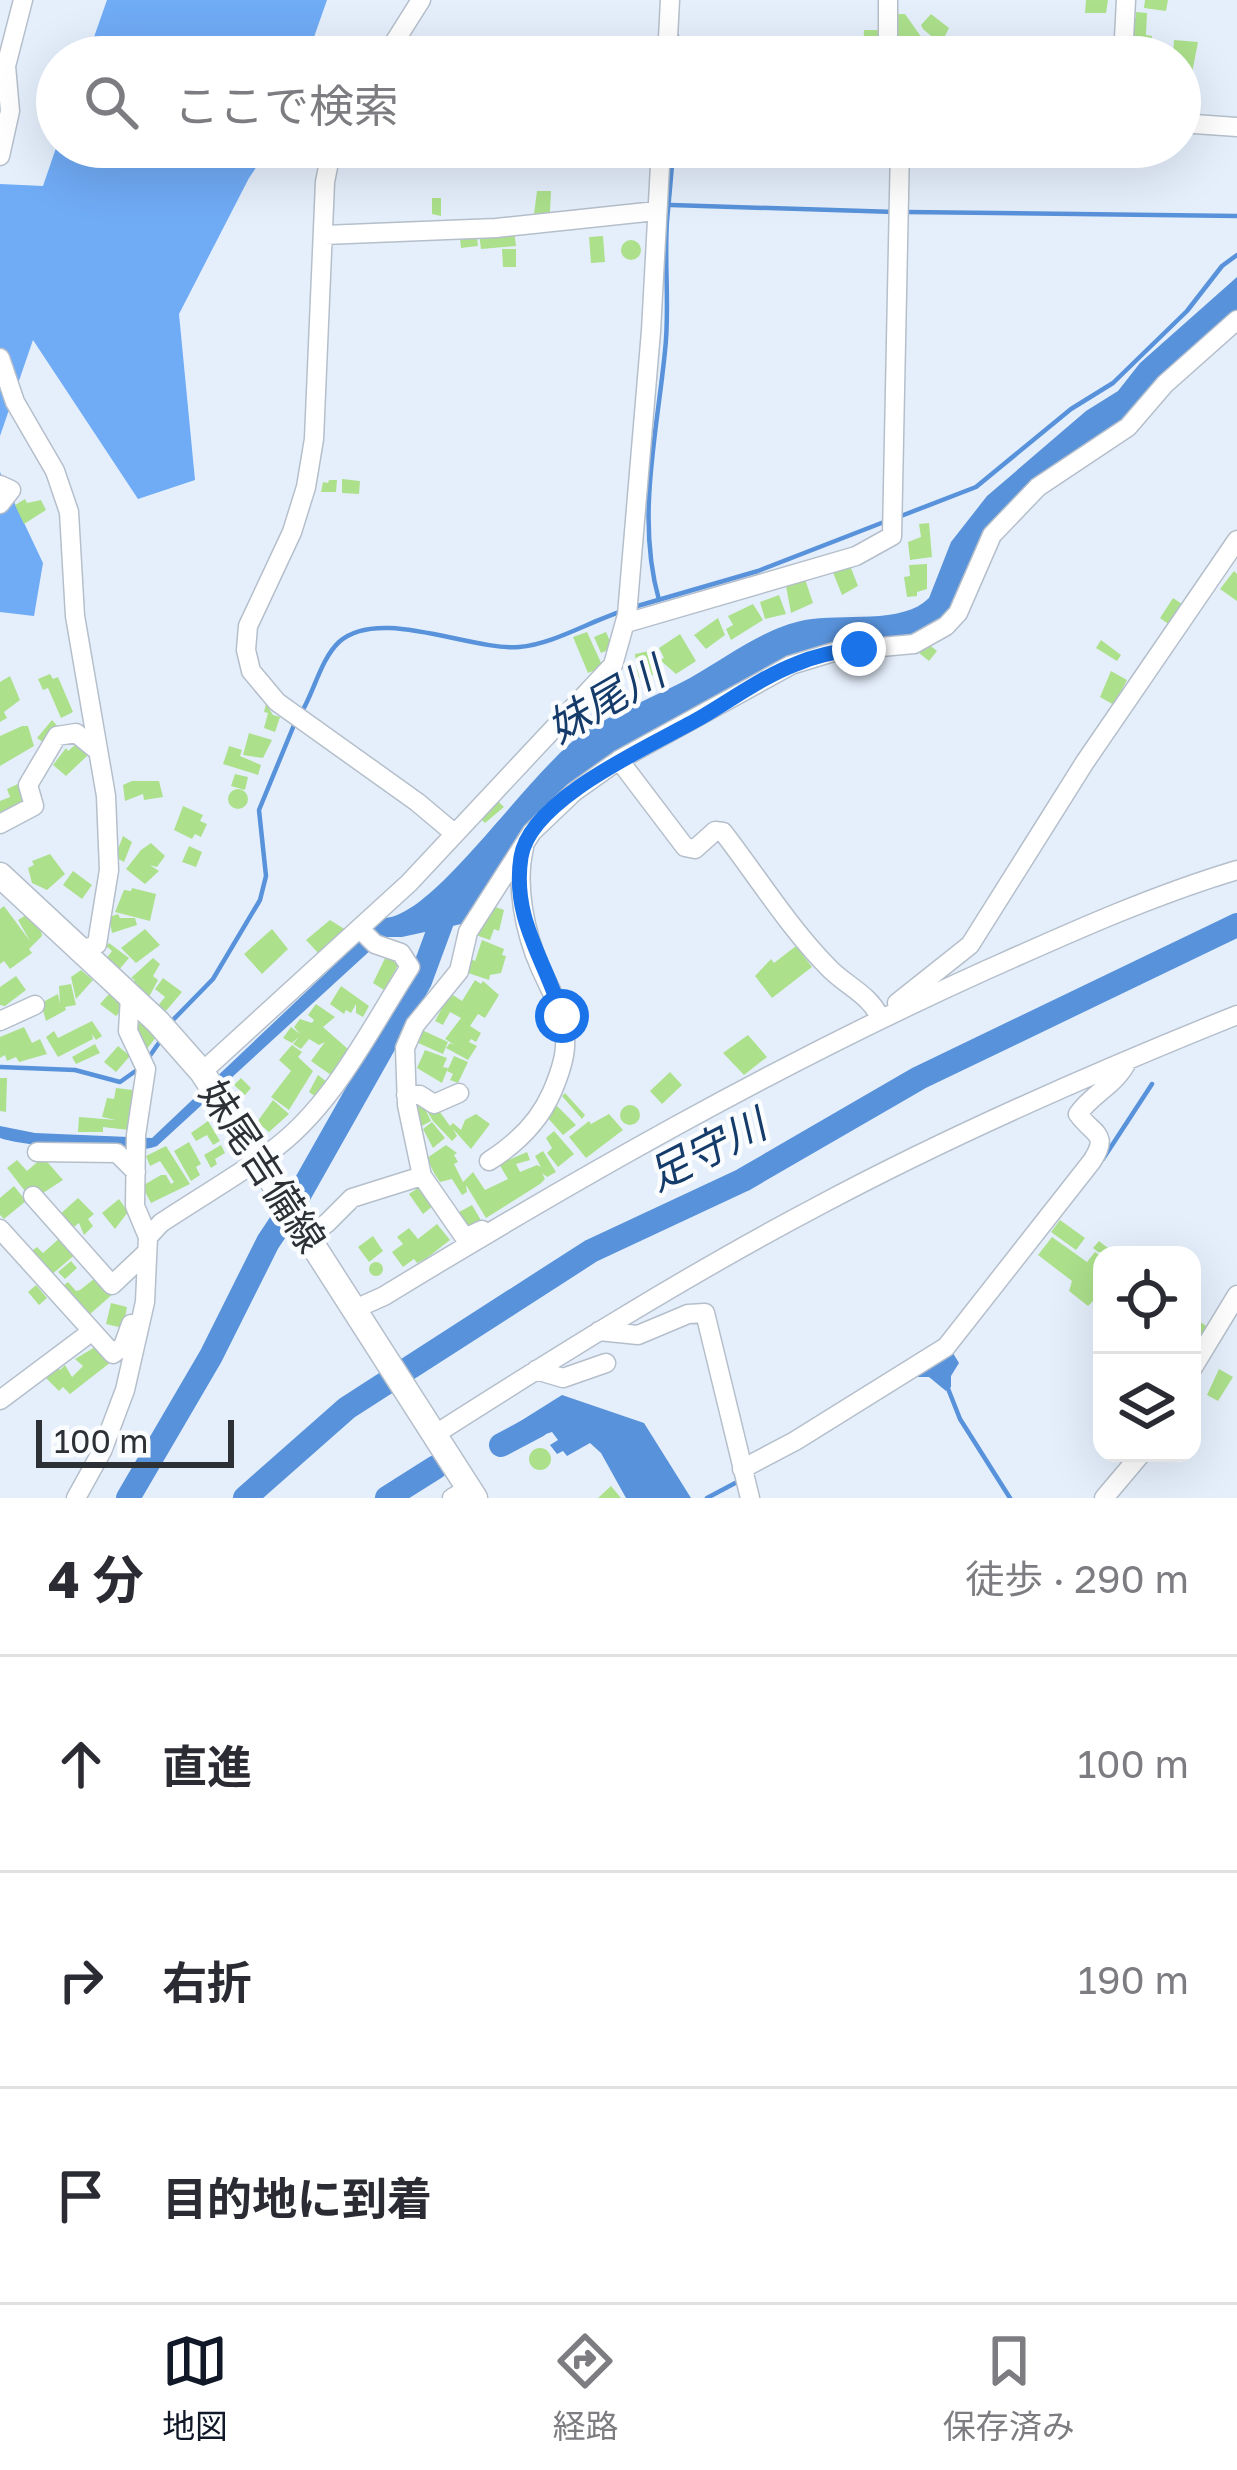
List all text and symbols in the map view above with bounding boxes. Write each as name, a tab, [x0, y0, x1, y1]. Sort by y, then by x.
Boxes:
search box	[36, 36, 1201, 168]
icon: search	[78, 69, 144, 135]
text: ここで検索	[174, 78, 399, 132]
route end	[832, 622, 886, 676]
water label: 妹尾川	[538, 644, 676, 752]
route start	[535, 989, 589, 1043]
street label: 妹尾吉備線	[190, 1071, 336, 1261]
water label: 足守川	[639, 1096, 777, 1200]
map controls	[1093, 1246, 1201, 1462]
button: locate	[1093, 1246, 1201, 1354]
button: layers	[1093, 1354, 1201, 1462]
scale bar	[36, 1414, 234, 1467]
text: 100 m	[54, 1421, 148, 1460]
text: 4 分	[48, 1548, 144, 1609]
text: 徒歩 · 290 m	[965, 1555, 1189, 1602]
icon: ahead	[48, 1731, 114, 1797]
text: 直進	[162, 1739, 252, 1793]
text: 100 m	[1077, 1740, 1189, 1787]
icon: right	[48, 1947, 114, 2013]
text: 右折	[162, 1955, 252, 2009]
text: 190 m	[1078, 1956, 1189, 2003]
icon: arrive	[48, 2163, 114, 2229]
text: 目的地に到着	[162, 2171, 432, 2225]
tab: 地図	[162, 2328, 228, 2448]
tab: 経路	[552, 2328, 618, 2448]
tab: 保存済み	[943, 2328, 1075, 2448]

